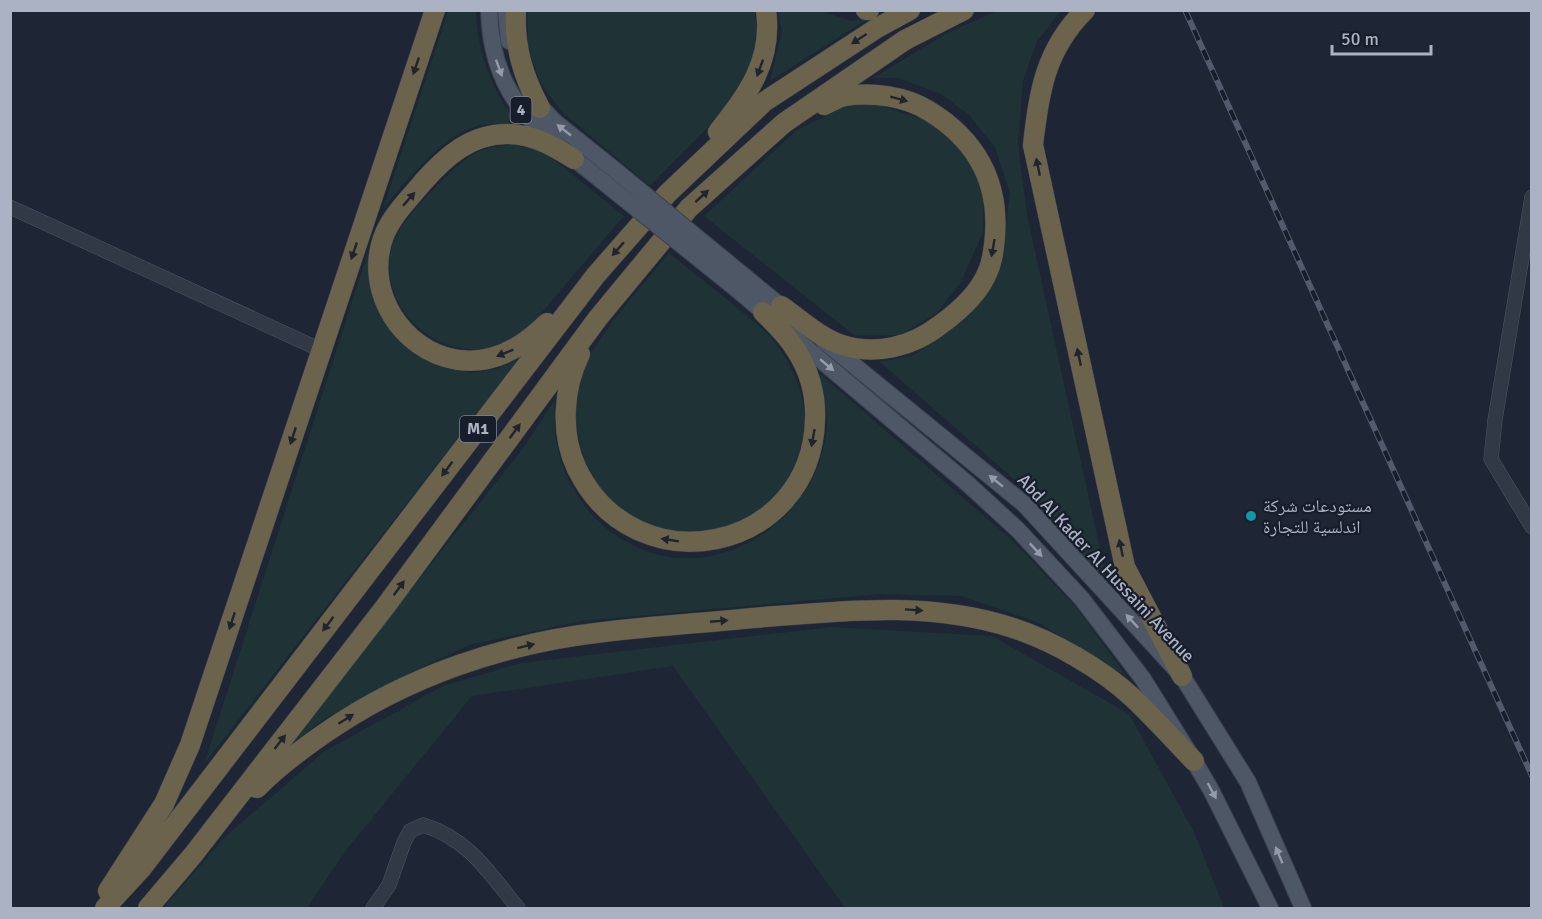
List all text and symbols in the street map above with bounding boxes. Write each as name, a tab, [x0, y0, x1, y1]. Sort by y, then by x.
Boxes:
scale bar	[1332, 18, 1431, 56]
text: 50 m	[1341, 28, 1379, 50]
one-way arrow	[851, 34, 867, 45]
one-way arrow	[411, 57, 421, 75]
one-way arrow	[494, 59, 504, 77]
one-way arrow	[754, 59, 764, 77]
one-way arrow	[890, 95, 908, 105]
road number: 4	[510, 97, 532, 123]
one-way arrow	[557, 124, 572, 136]
one-way arrow	[1033, 157, 1042, 176]
one-way arrow	[694, 189, 709, 203]
one-way arrow	[402, 192, 415, 207]
one-way arrow	[989, 239, 998, 258]
one-way arrow	[612, 241, 625, 256]
one-way arrow	[349, 242, 359, 260]
one-way arrow	[495, 348, 513, 358]
one-way arrow	[1074, 348, 1084, 367]
one-way arrow	[819, 358, 834, 371]
road number: M1	[460, 416, 496, 442]
one-way arrow	[509, 423, 521, 439]
one-way arrow	[288, 427, 297, 445]
one-way arrow	[808, 429, 817, 448]
one-way arrow	[441, 462, 453, 477]
street label: Abd Al Kader Al Hussaini Avenue	[1013, 469, 1199, 667]
one-way arrow	[988, 475, 1004, 488]
place label: مستودعات شركة اندلسية للتجارة	[1263, 495, 1372, 538]
marker: مستودعات شركة اندلسية للتجارة	[1244, 509, 1258, 523]
one-way arrow	[661, 536, 680, 545]
one-way arrow	[1115, 539, 1125, 557]
one-way arrow	[1029, 542, 1043, 557]
one-way arrow	[393, 580, 405, 596]
one-way arrow	[904, 605, 923, 615]
one-way arrow	[227, 612, 236, 630]
one-way arrow	[1125, 613, 1139, 628]
one-way arrow	[710, 616, 729, 626]
one-way arrow	[323, 617, 335, 632]
one-way arrow	[517, 640, 535, 650]
one-way arrow	[338, 714, 354, 725]
one-way arrow	[274, 735, 286, 750]
one-way arrow	[1207, 783, 1217, 800]
one-way arrow	[1275, 846, 1284, 863]

